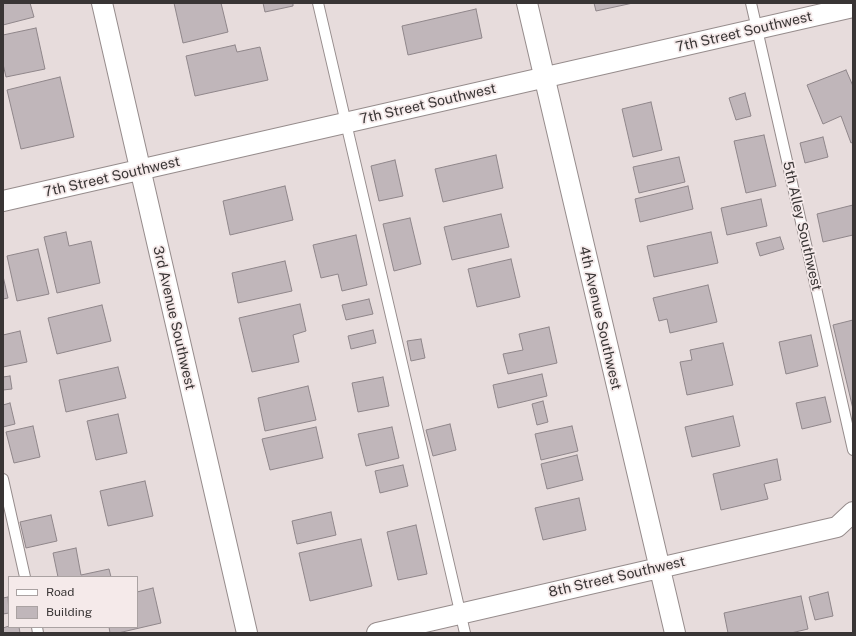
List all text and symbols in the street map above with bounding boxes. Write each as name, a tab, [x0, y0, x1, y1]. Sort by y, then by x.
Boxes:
street label: 7th Street Southwest	[674, 8, 814, 56]
street label: 7th Street Southwest	[358, 80, 498, 128]
street label: 7th Street Southwest	[42, 153, 182, 201]
street label: 5th Alley Southwest	[779, 160, 825, 292]
street label: 3rd Avenue Southwest	[149, 244, 199, 392]
street label: 4th Avenue Southwest	[575, 245, 625, 391]
street label: 8th Street Southwest	[547, 553, 687, 601]
legend	[8, 576, 138, 628]
text: Road	[46, 585, 74, 599]
text: Building	[46, 605, 92, 619]

